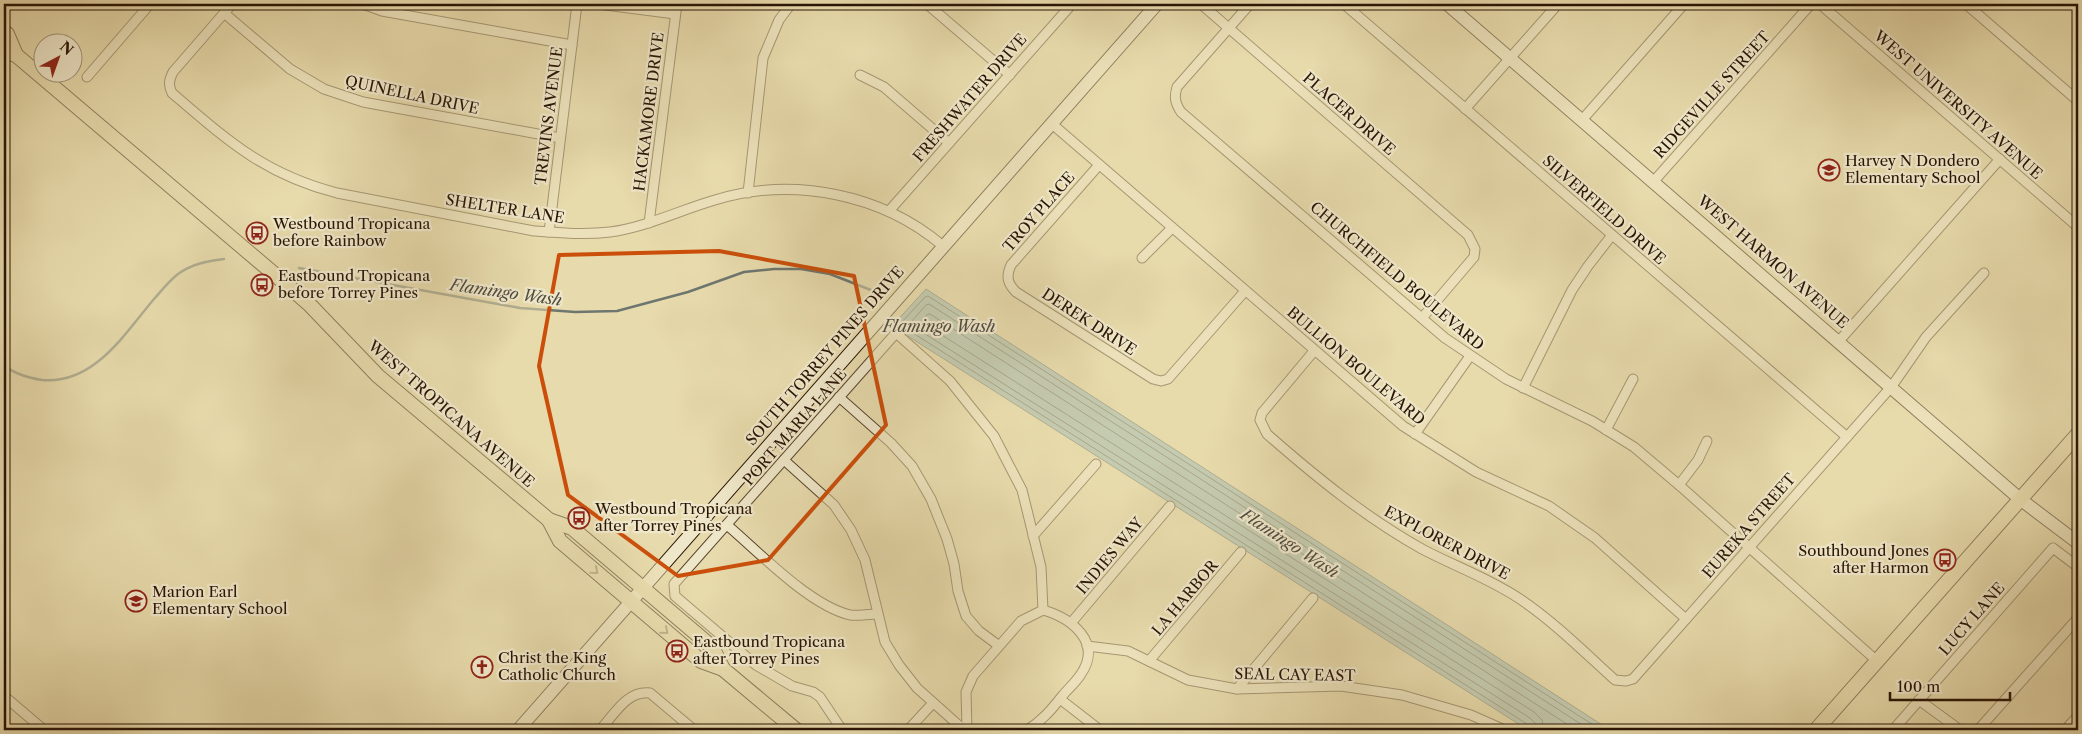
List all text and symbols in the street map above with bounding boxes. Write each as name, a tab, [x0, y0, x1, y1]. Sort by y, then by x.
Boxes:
street label: WEST UNIVERSITY AVENUE	[1869, 26, 2046, 183]
street label: RIDGEVILLE STREET	[1649, 27, 1774, 162]
street label: FRESHWATER DRIVE	[909, 30, 1031, 166]
street label: HACKAMORE DRIVE	[629, 31, 668, 193]
north arrow	[32, 32, 82, 82]
text: N	[56, 37, 77, 59]
street label: TREVINS AVENUE	[531, 46, 566, 186]
street label: PLACER DRIVE	[1299, 68, 1399, 159]
street label: QUINELLA DRIVE	[343, 71, 481, 118]
street label: SILVERFIELD DRIVE	[1539, 151, 1670, 268]
place label: Harvey N Dondero Elementary School	[1845, 151, 1981, 187]
school or university icon: Harvey N Dondero Elementary School	[1817, 158, 1841, 182]
street label: TROY PLACE	[999, 168, 1079, 256]
street label: SHELTER LANE	[444, 190, 566, 227]
street label: WEST HARMON AVENUE	[1693, 190, 1853, 332]
street label: CHURCHFIELD BOULEVARD	[1306, 197, 1488, 354]
place label: Westbound Tropicana before Rainbow	[272, 214, 431, 250]
bus stop icon: Westbound Tropicana before Rainbow	[245, 221, 269, 245]
street label: SOUTH TORREY PINES DRIVE	[742, 262, 908, 449]
place label: Eastbound Tropicana before Torrey Pines	[278, 266, 430, 302]
bus stop icon: Eastbound Tropicana before Torrey Pines	[250, 273, 274, 297]
water label: Flamingo Wash	[447, 274, 563, 310]
street label: DEREK DRIVE	[1039, 284, 1140, 359]
street label: BULLION BOULEVARD	[1283, 302, 1429, 429]
water label: Flamingo Wash	[881, 316, 995, 336]
street label: WEST TROPICANA AVENUE	[364, 336, 538, 491]
street label: PORT MARIA LANE	[739, 364, 851, 489]
street label: EUREKA STREET	[1698, 469, 1800, 582]
place label: Westbound Tropicana after Torrey Pines	[594, 499, 753, 535]
street label: EXPLORER DRIVE	[1381, 501, 1513, 584]
water label: Flamingo Wash	[1236, 503, 1343, 582]
bus stop icon: Westbound Tropicana after Torrey Pines	[567, 506, 591, 530]
street label: INDIES WAY	[1072, 513, 1147, 598]
place label: Southbound Jones after Harmon	[1798, 541, 1930, 577]
bus stop icon: Southbound Jones after Harmon	[1933, 548, 1957, 572]
street label: LA HARBOR	[1147, 555, 1222, 639]
one-way arrow	[589, 566, 598, 575]
street label: LUCY LANE	[1935, 578, 2008, 659]
place label: Marion Earl Elementary School	[152, 582, 288, 618]
school or university icon: Marion Earl Elementary School	[124, 589, 148, 613]
one-way arrow	[660, 625, 669, 634]
place label: Eastbound Tropicana after Torrey Pines	[693, 632, 845, 668]
bus stop icon: Eastbound Tropicana after Torrey Pines	[665, 639, 689, 663]
place label: Christ the King Catholic Church	[498, 648, 616, 684]
church icon: Christ the King Catholic Church	[470, 655, 494, 679]
street label: SEAL CAY EAST	[1234, 664, 1356, 685]
scale bar	[1890, 669, 2010, 701]
text: 100 m	[1897, 677, 1940, 696]

